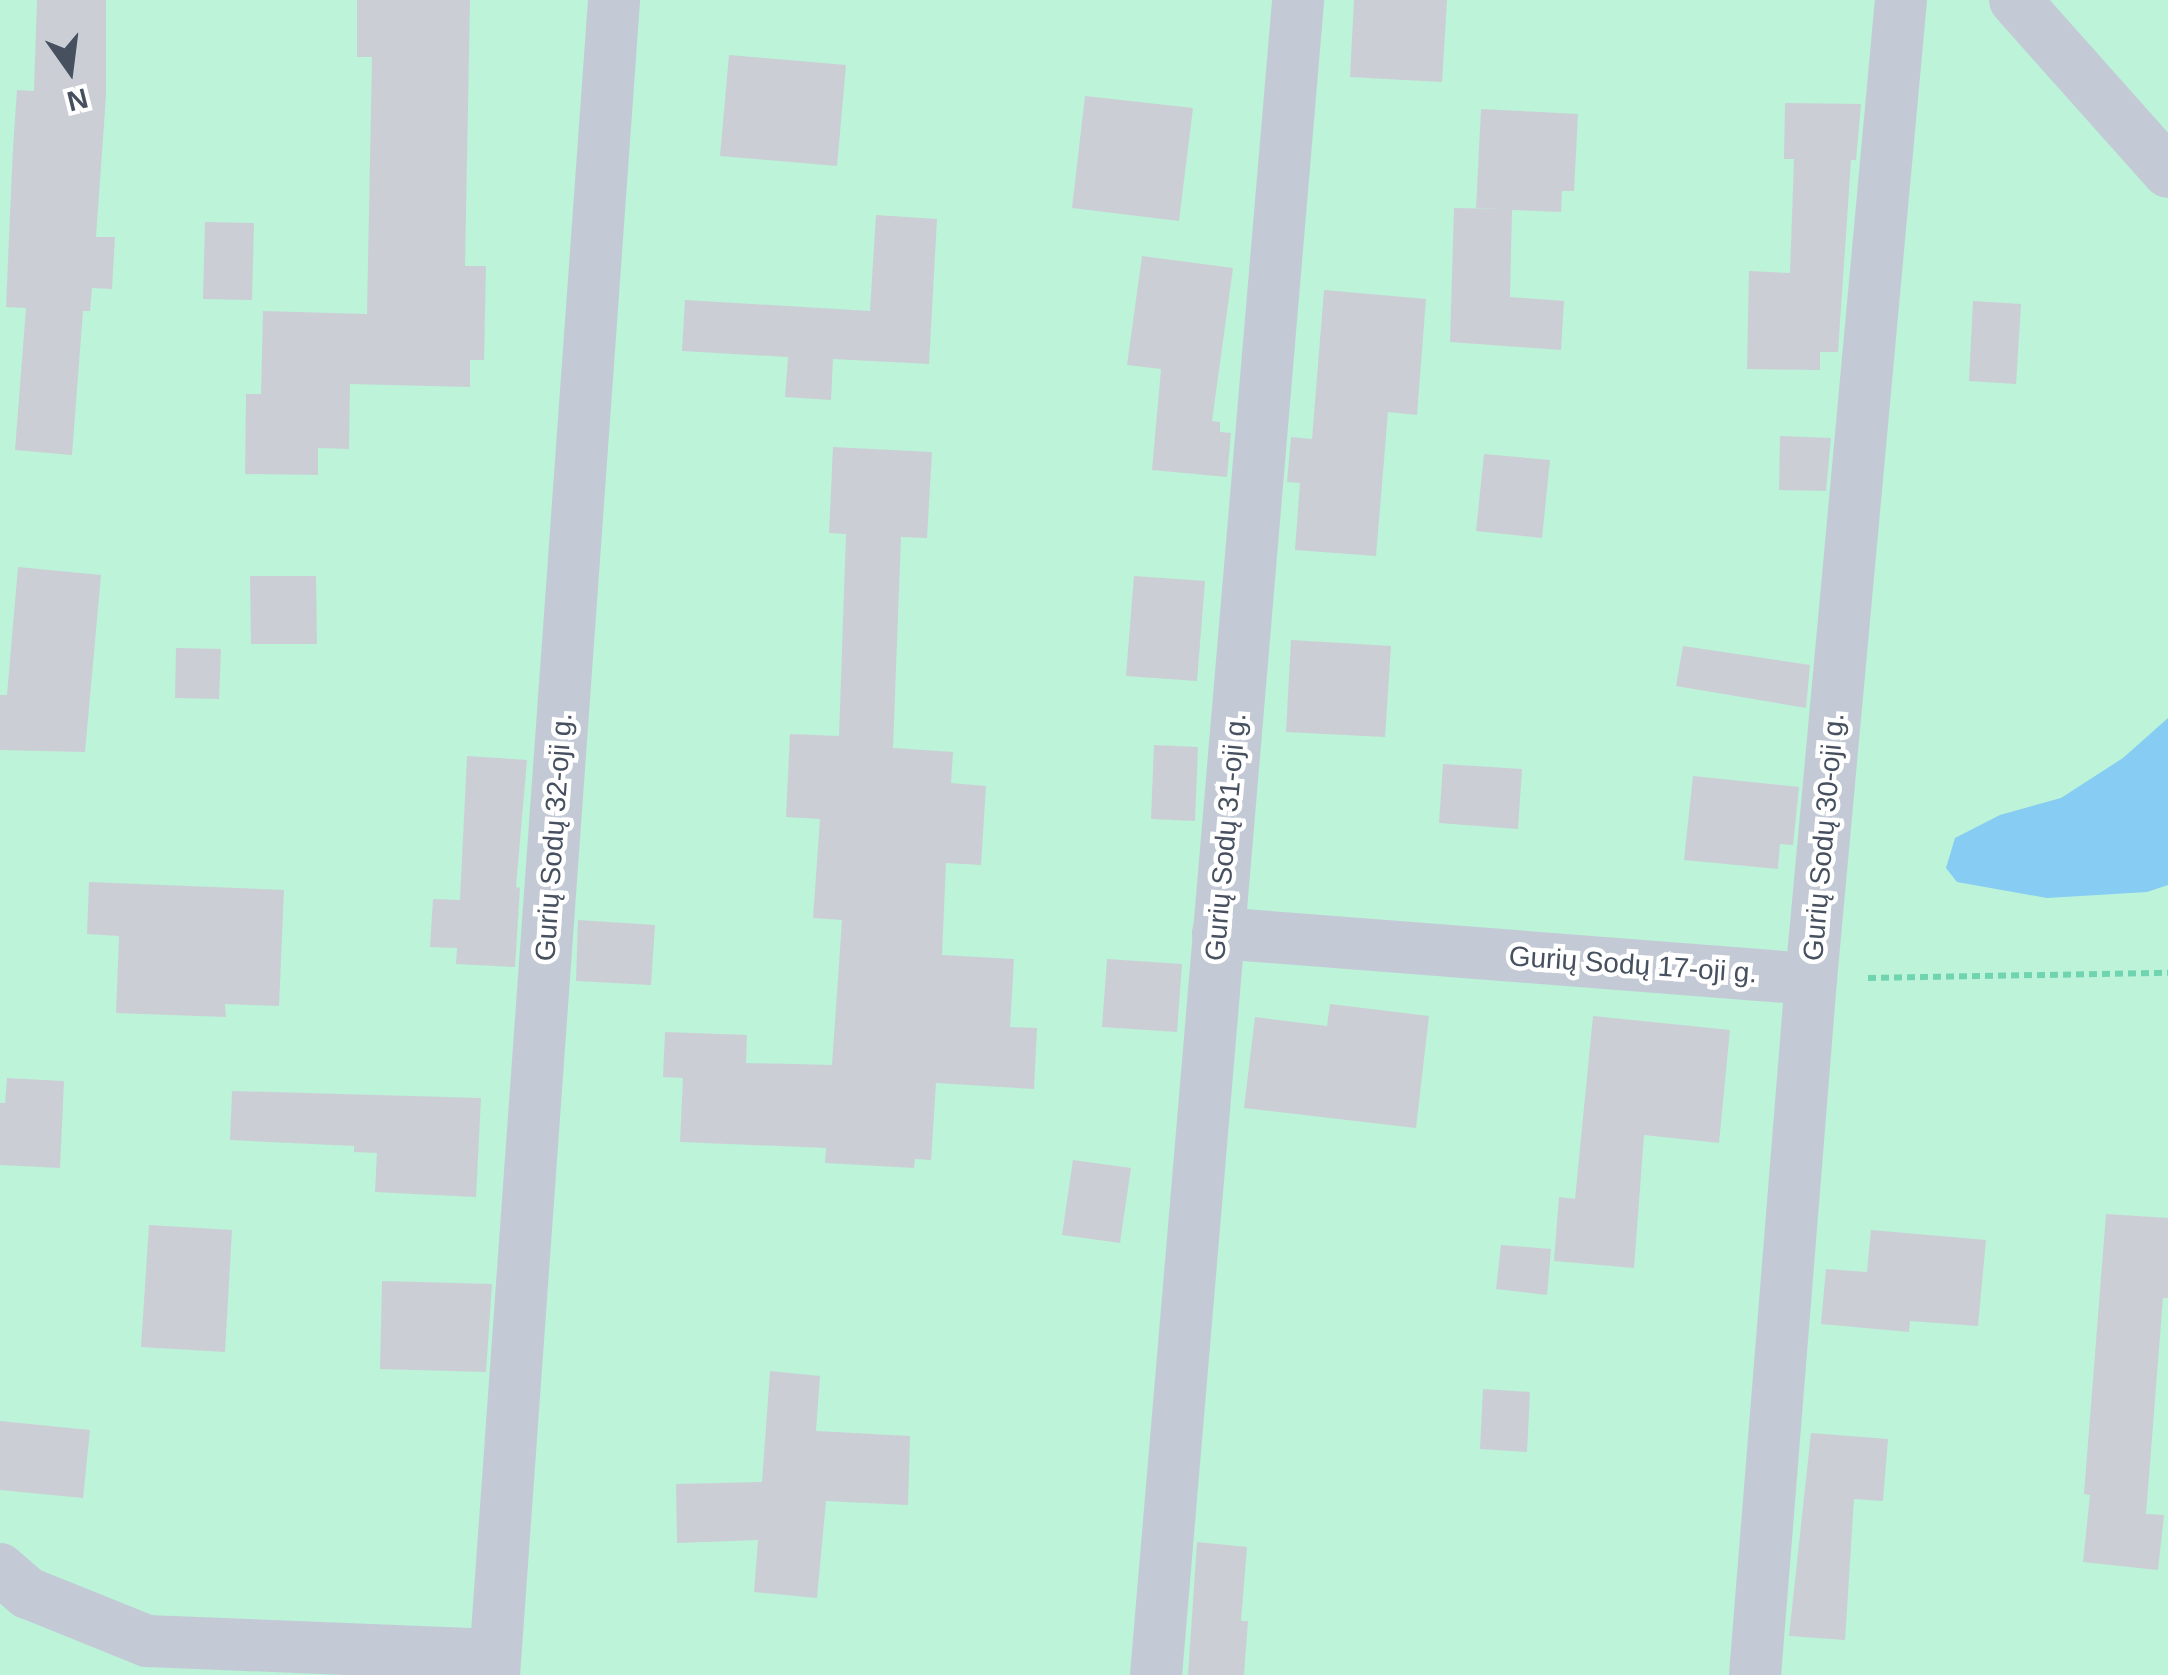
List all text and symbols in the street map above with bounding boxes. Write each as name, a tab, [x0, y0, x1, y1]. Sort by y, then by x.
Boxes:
north arrow	[20, 20, 120, 120]
text: N	[64, 82, 91, 117]
street label: Gurių Sodų 31-oji g.	[1198, 711, 1254, 963]
street label: Gurių Sodų 30-oji g.	[1796, 711, 1852, 963]
street label: Gurių Sodų 32-oji g.	[529, 712, 579, 962]
street label: Gurių Sodų 17-oji g.	[1508, 940, 1758, 990]

